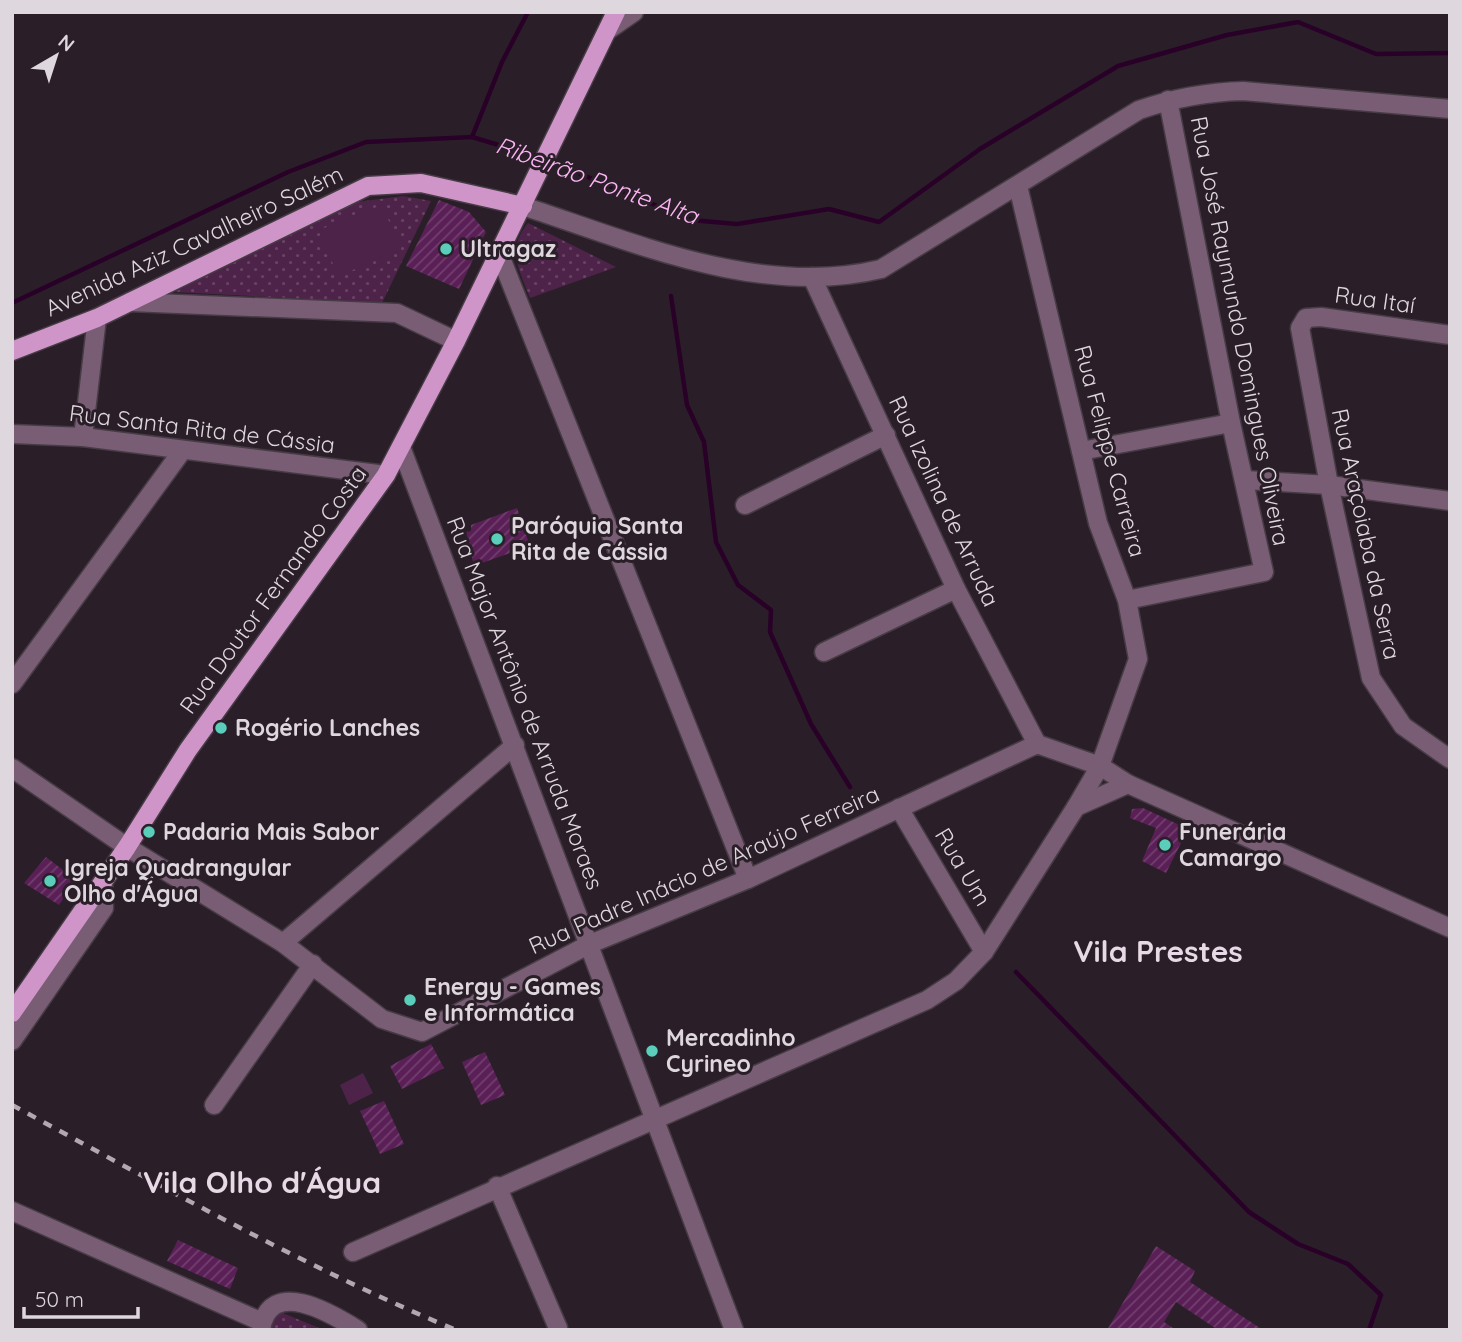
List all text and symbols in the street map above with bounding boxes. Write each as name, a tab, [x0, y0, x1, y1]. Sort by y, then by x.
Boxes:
north arrow	[21, 21, 91, 91]
text: N	[54, 29, 80, 57]
street label: Rua José Raymundo Domingues Oliveira	[1185, 114, 1296, 548]
water label: Ribeirão Ponte Alta	[492, 130, 704, 231]
street label: Avenida Aziz Cavalheiro Salém	[40, 159, 347, 322]
place label: Ultragaz	[460, 234, 556, 263]
marker: Ultragaz	[438, 241, 454, 257]
street label: Rua Itaí	[1333, 280, 1417, 320]
street label: Rua Felippe Carreira	[1068, 342, 1153, 560]
street label: Rua Izolina de Arruda	[883, 391, 1006, 611]
street label: Rua Santa Rita de Cássia	[67, 398, 337, 459]
street label: Rua Araçoiaba da Serra	[1326, 406, 1407, 662]
street label: Rua Doutor Fernando Costa	[173, 460, 372, 719]
place label: Paróquia Santa Rita de Cássia	[511, 511, 684, 566]
street label: Rua Major Antônio de Arruda Moraes	[441, 512, 610, 893]
marker: Paróquia Santa Rita de Cássia	[489, 531, 505, 547]
place label: Rogério Lanches	[235, 713, 420, 742]
marker: Rogério Lanches	[213, 720, 229, 736]
street label: Rua Padre Inácio de Araújo Ferreira	[524, 779, 884, 960]
place label: Padaria Mais Sabor	[163, 817, 380, 846]
place label: Funerária Camargo	[1179, 817, 1286, 872]
street label: Rua Um	[929, 822, 998, 911]
marker: Padaria Mais Sabor	[141, 824, 157, 840]
marker: Funerária Camargo	[1157, 837, 1173, 853]
place label: Igreja Quadrangular Olho d'Água	[64, 853, 292, 908]
marker: Igreja Quadrangular Olho d'Água	[42, 873, 58, 889]
district label: Vila Prestes	[1073, 932, 1243, 970]
place label: Energy - Games e Informática	[424, 972, 601, 1027]
marker: Energy - Games e Informática	[402, 992, 418, 1008]
place label: Mercadinho Cyrineo	[666, 1023, 796, 1078]
marker: Mercadinho Cyrineo	[644, 1043, 660, 1059]
district label: Vila Olho d'Água	[143, 1163, 381, 1201]
scale bar	[24, 1276, 138, 1320]
text: 50 m	[35, 1286, 84, 1312]

